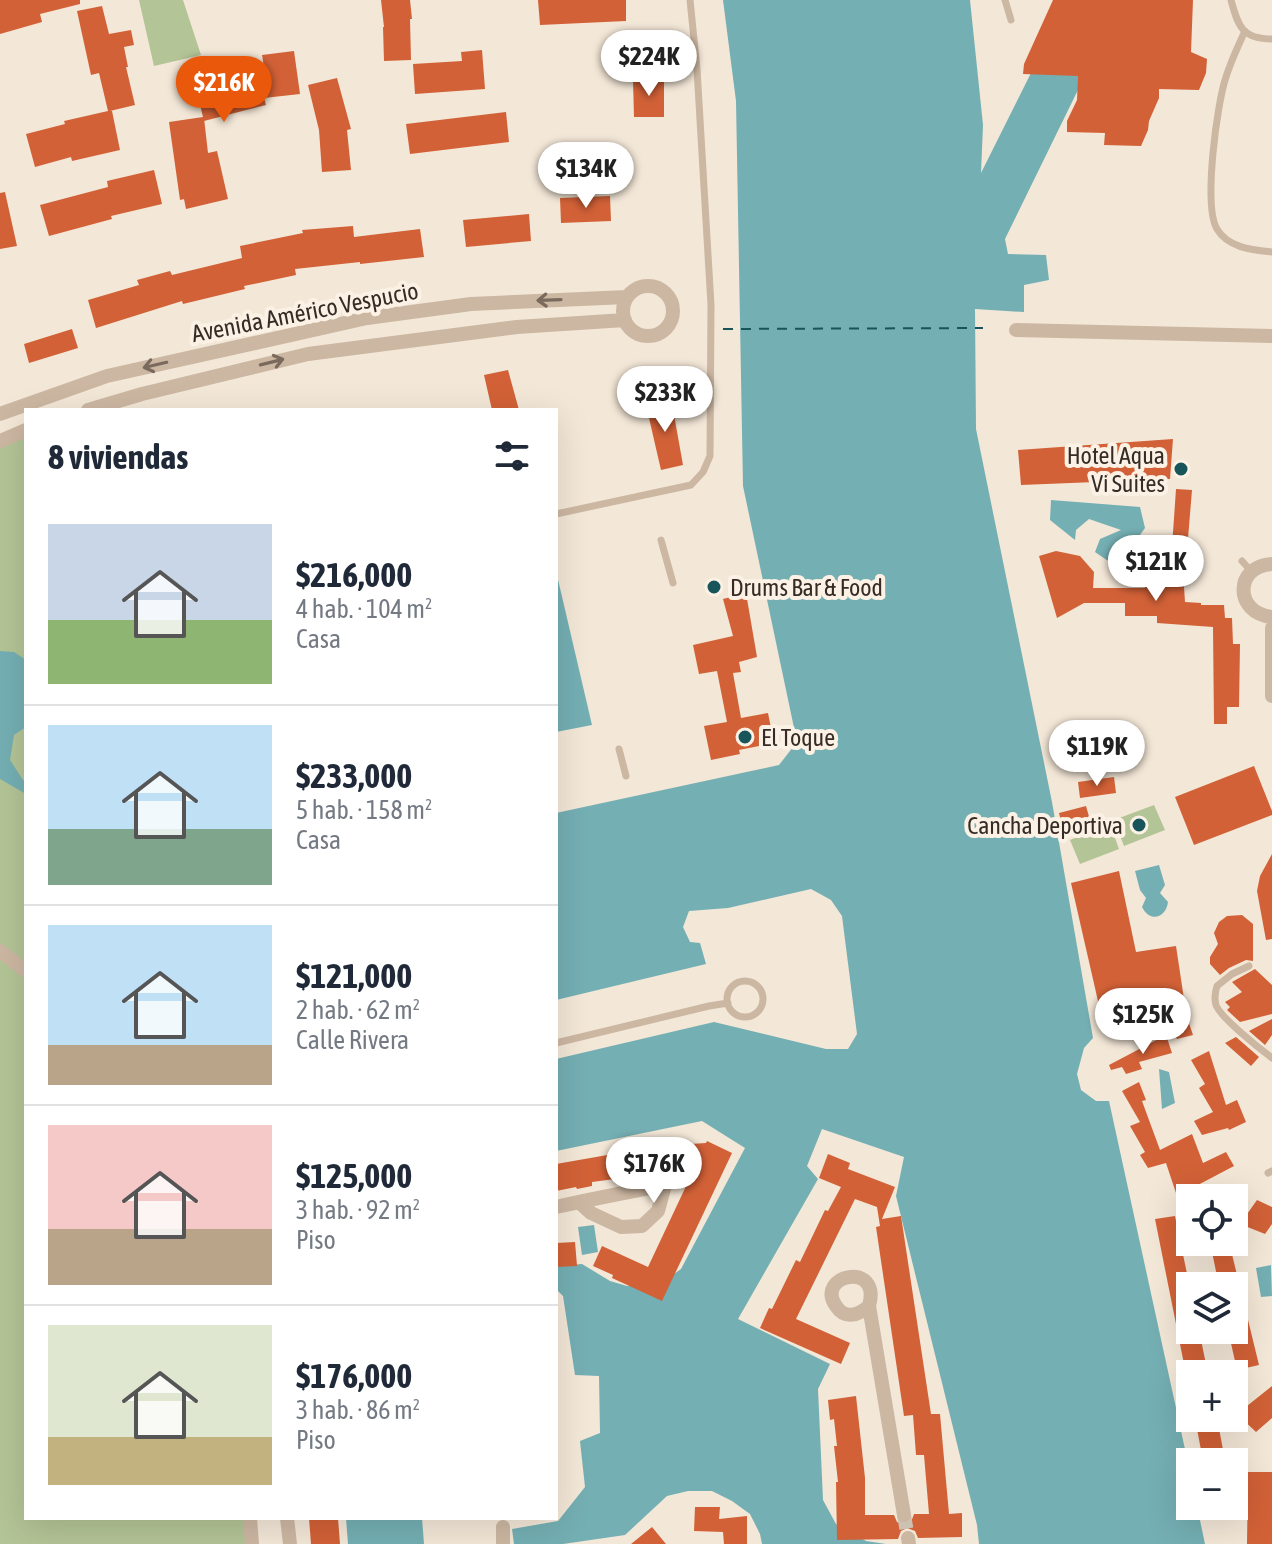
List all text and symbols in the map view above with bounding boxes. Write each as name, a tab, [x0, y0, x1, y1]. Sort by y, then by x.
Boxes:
pin: $224K	[593, 30, 705, 98]
text: $224K	[619, 41, 679, 71]
pin: $216K	[168, 56, 280, 124]
text: $216K	[194, 67, 254, 97]
pin: $134K	[530, 142, 642, 210]
text: $134K	[556, 153, 616, 183]
street label: Avenida Américo Vespucio	[189, 277, 421, 347]
one-way arrow	[536, 293, 563, 308]
one-way arrow	[258, 354, 284, 369]
one-way arrow	[143, 358, 169, 373]
pin: $233K	[609, 366, 721, 434]
text: $233K	[635, 377, 695, 407]
icon: filters	[490, 434, 534, 478]
text: 8 viviendas	[48, 437, 188, 476]
place label: Hotel Aqua Vi Suites	[1067, 442, 1165, 497]
marker: Hotel Aqua Vi Suites	[1172, 460, 1190, 478]
pin: $121K	[1100, 535, 1212, 603]
text: $121K	[1126, 546, 1186, 576]
text: $216,000	[296, 555, 412, 594]
icon: home	[112, 556, 208, 652]
place label: Drums Bar & Food	[730, 574, 883, 601]
marker: Drums Bar & Food	[705, 578, 723, 596]
text: 4 hab. · 104 m²	[296, 594, 432, 624]
text: Casa	[296, 624, 341, 654]
pin: $119K	[1041, 720, 1153, 788]
place label: El Toque	[761, 724, 835, 751]
marker: El Toque	[736, 728, 754, 746]
text: $119K	[1067, 731, 1127, 761]
text: $233,000	[296, 756, 412, 795]
icon: home	[112, 757, 208, 853]
text: 5 hab. · 158 m²	[296, 795, 432, 825]
place label: Cancha Deportiva	[967, 812, 1123, 839]
marker: Cancha Deportiva	[1130, 816, 1148, 834]
text: Casa	[296, 825, 341, 855]
text: $121,000	[296, 956, 412, 995]
icon: home	[112, 957, 208, 1053]
pin: $125K	[1087, 988, 1199, 1056]
text: 2 hab. · 62 m²	[296, 995, 420, 1025]
text: $125K	[1113, 999, 1173, 1029]
text: Calle Rivera	[296, 1025, 409, 1055]
pin: $176K	[598, 1137, 710, 1205]
text: $176K	[624, 1148, 684, 1178]
text: $125,000	[296, 1156, 412, 1195]
icon: home	[112, 1157, 208, 1253]
map controls	[1176, 1184, 1248, 1520]
button: locate	[1176, 1184, 1248, 1256]
text: 3 hab. · 92 m²	[296, 1195, 420, 1225]
text: Piso	[296, 1225, 336, 1255]
button: layers	[1176, 1272, 1248, 1344]
text: $176,000	[296, 1356, 412, 1395]
icon: home	[112, 1357, 208, 1453]
button: +	[1176, 1360, 1248, 1432]
text: 3 hab. · 86 m²	[296, 1395, 420, 1425]
text: Piso	[296, 1425, 336, 1455]
button: −	[1176, 1448, 1248, 1520]

